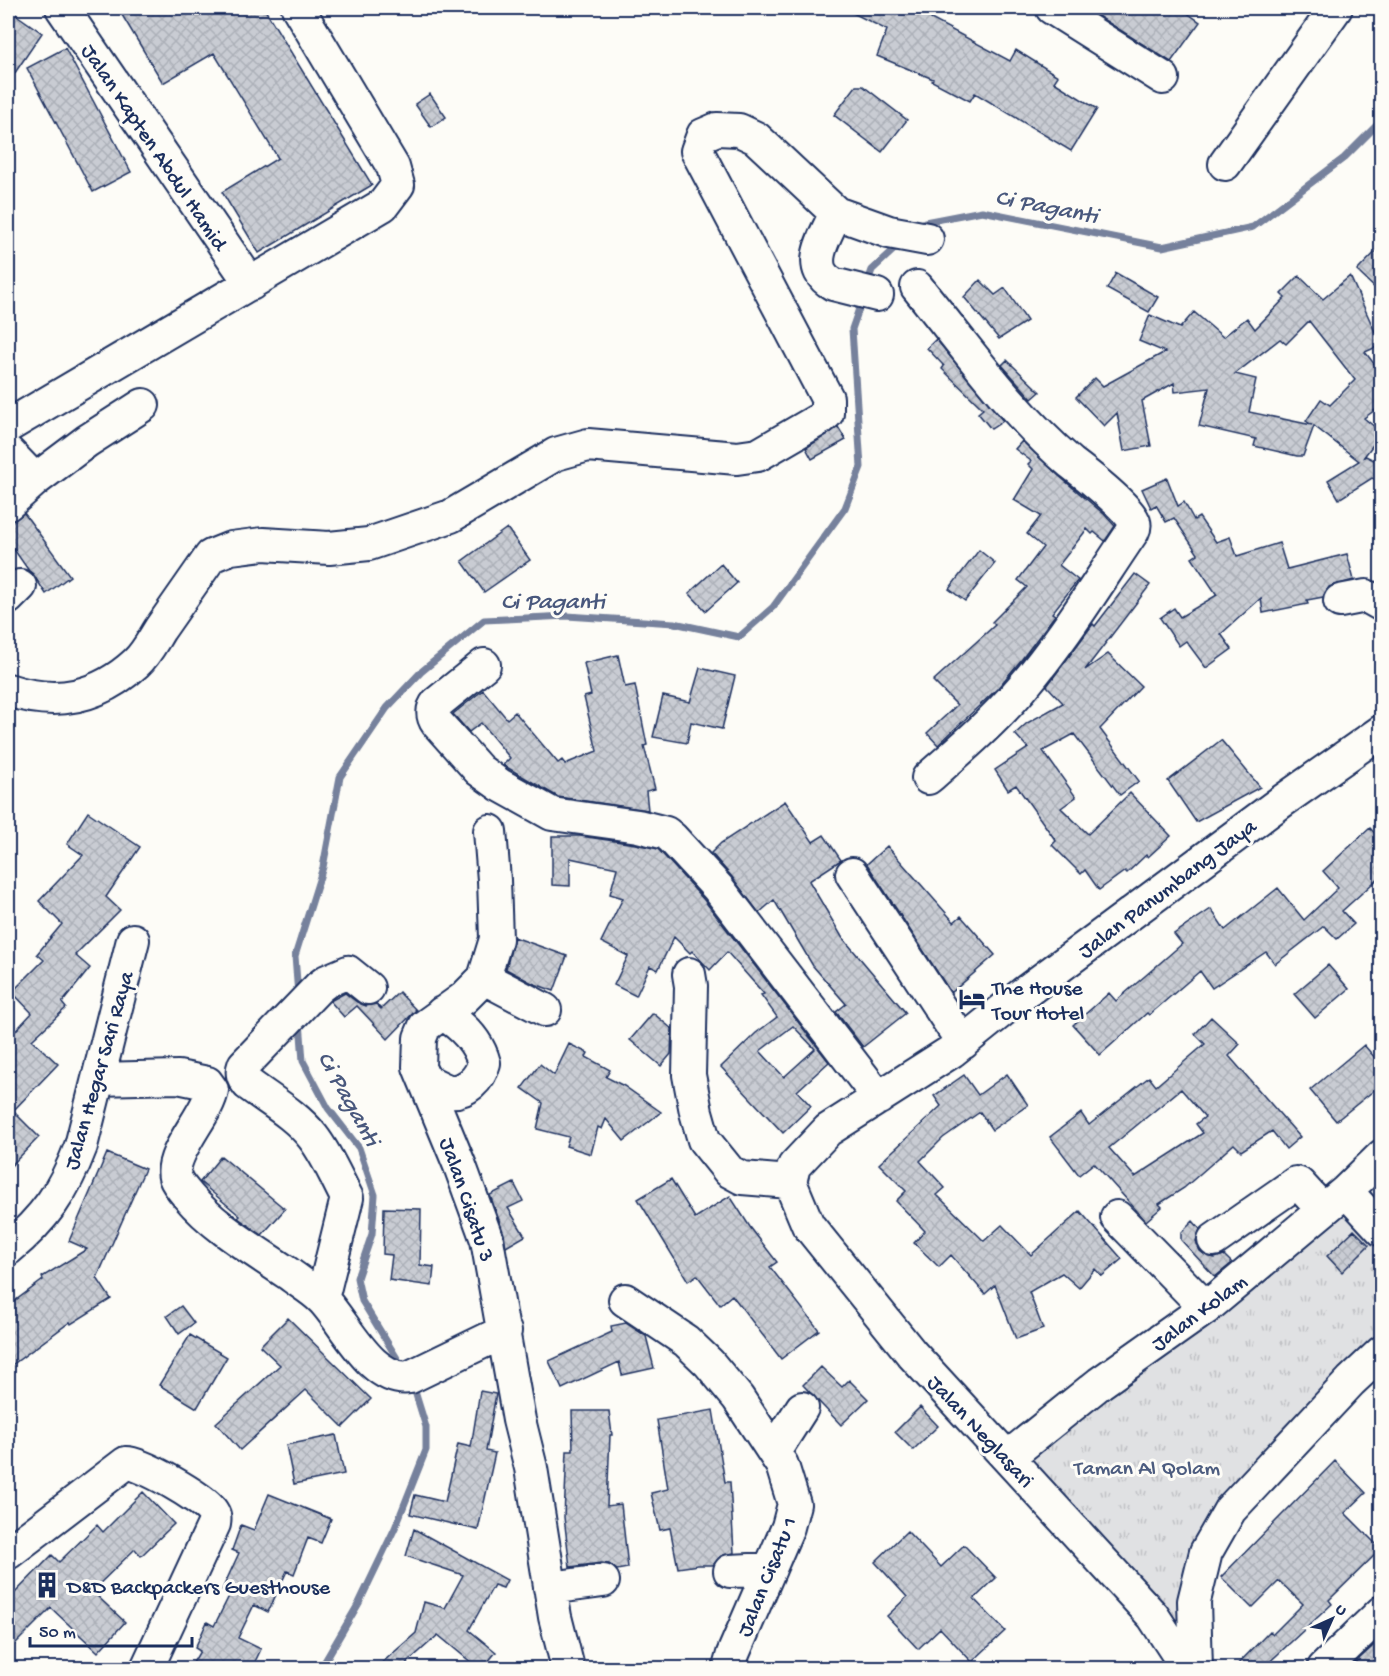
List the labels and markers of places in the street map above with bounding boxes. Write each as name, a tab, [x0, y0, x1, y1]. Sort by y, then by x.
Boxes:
place label: The House Tour Hotel	[990, 977, 1085, 1028]
hotel icon: The House Tour Hotel	[957, 984, 987, 1014]
building icon: D&D Backpackers Guesthouse	[32, 1570, 62, 1600]
place label: D&D Backpackers Guesthouse	[65, 1576, 331, 1602]

